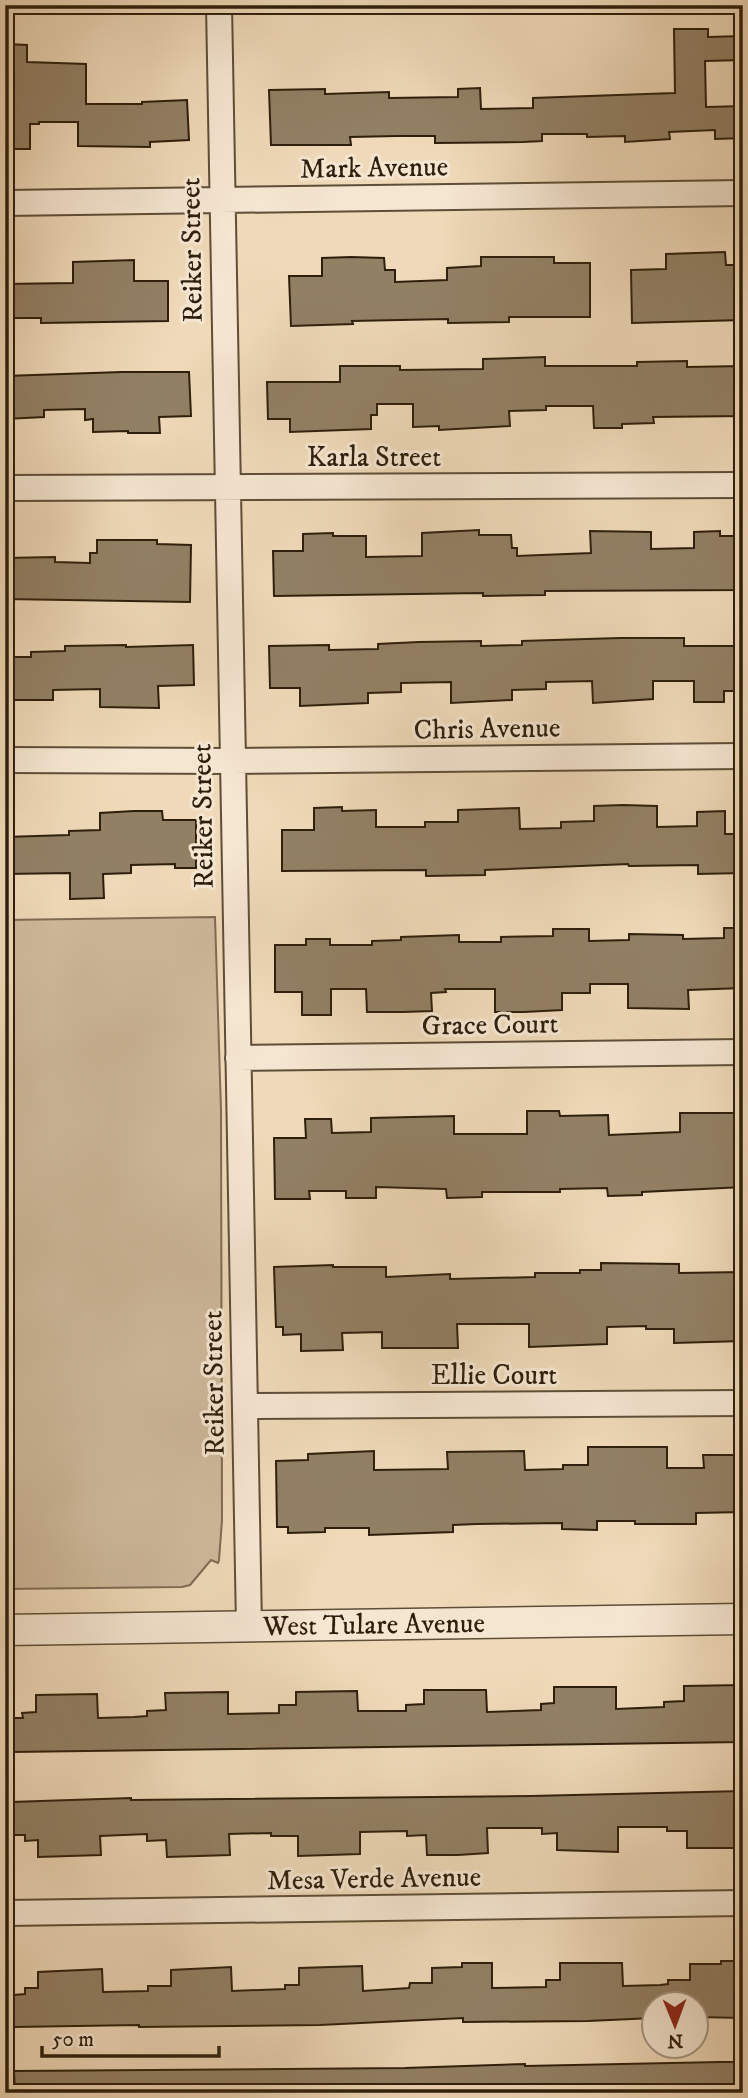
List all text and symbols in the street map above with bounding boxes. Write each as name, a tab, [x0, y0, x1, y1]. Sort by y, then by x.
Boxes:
street label: Mark Avenue	[300, 149, 448, 187]
street label: Reiker Street	[173, 177, 211, 323]
street label: Karla Street	[307, 440, 441, 475]
street label: Chris Avenue	[413, 710, 561, 748]
street label: Reiker Street	[184, 743, 222, 889]
street label: Grace Court	[421, 1006, 559, 1044]
street label: Reiker Street	[195, 1310, 233, 1456]
street label: Ellie Court	[431, 1358, 557, 1393]
street label: West Tulare Avenue	[262, 1605, 485, 1644]
street label: Mesa Verde Avenue	[266, 1860, 482, 1898]
north arrow	[640, 1990, 710, 2060]
scale bar	[42, 2014, 219, 2058]
text: 50 m	[52, 2027, 94, 2053]
text: N	[667, 2029, 683, 2052]

